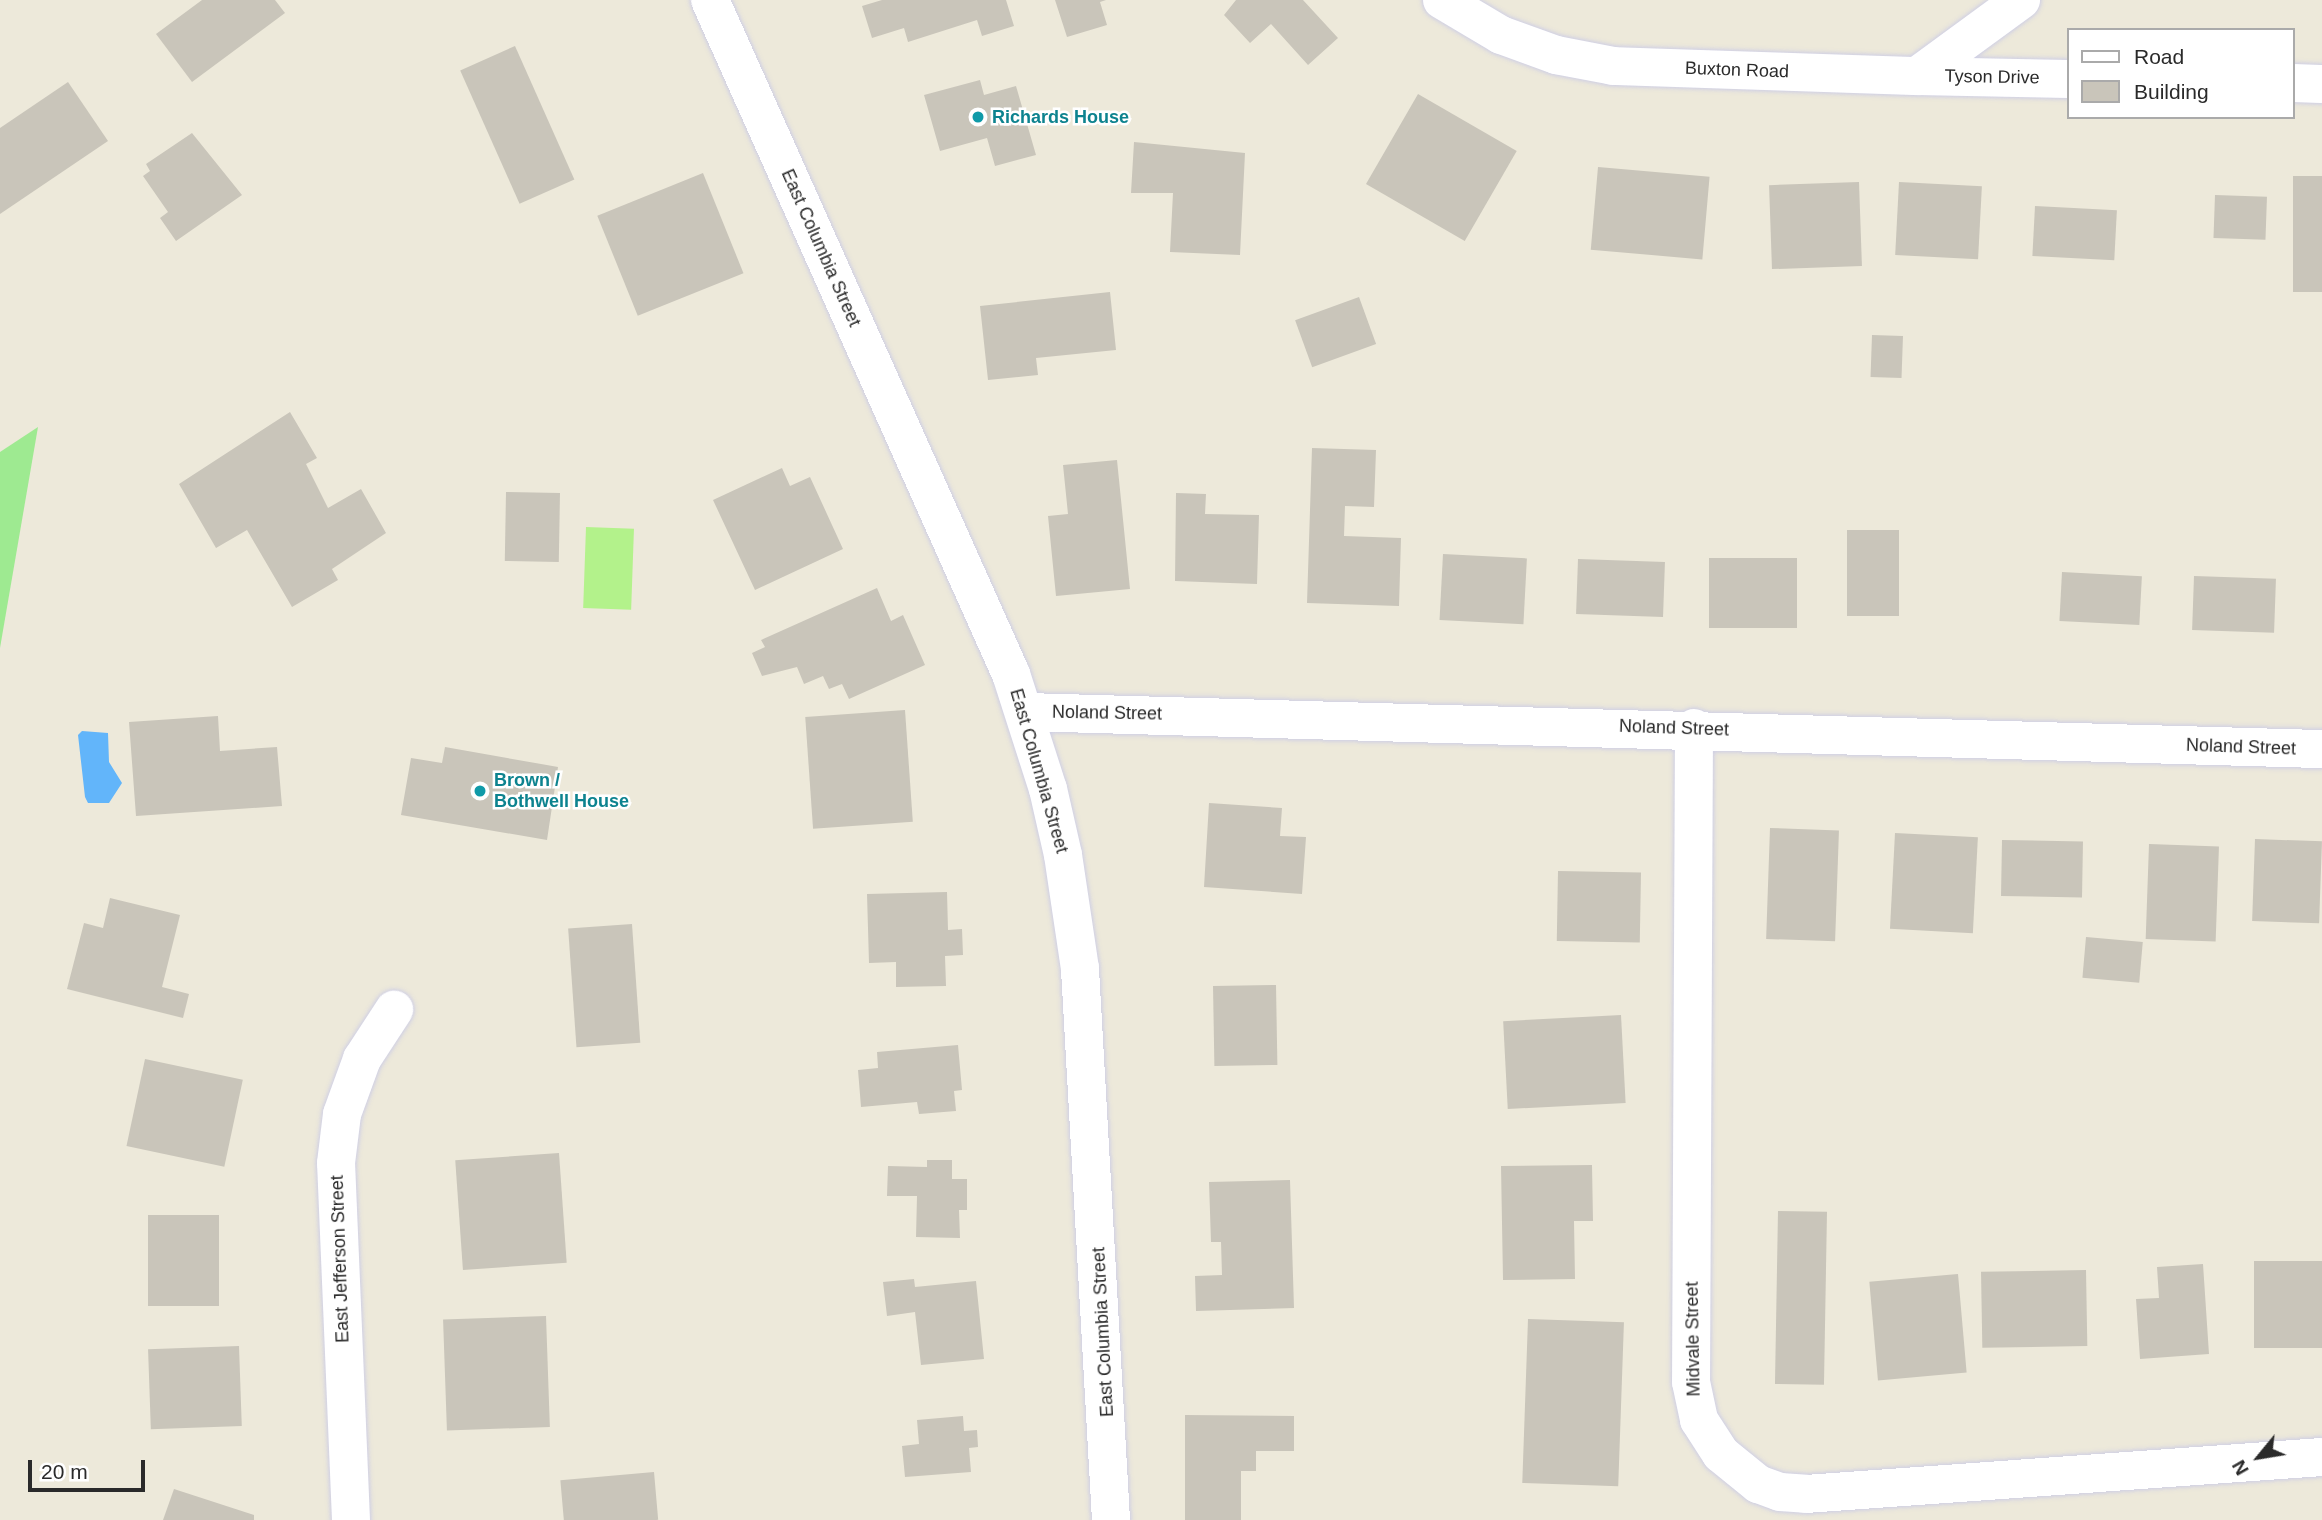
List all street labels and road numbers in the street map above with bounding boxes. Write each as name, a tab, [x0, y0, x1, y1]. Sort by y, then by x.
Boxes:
street label: Buxton Road	[1685, 57, 1789, 83]
street label: Tyson Drive	[1944, 65, 2040, 89]
street label: East Columbia Street	[777, 166, 865, 330]
street label: East Columbia Street	[1005, 686, 1073, 856]
street label: Noland Street	[1052, 701, 1162, 725]
street label: Noland Street	[1619, 715, 1729, 741]
street label: Noland Street	[2186, 734, 2296, 760]
street label: East Jefferson Street	[326, 1175, 354, 1343]
street label: East Columbia Street	[1088, 1247, 1118, 1417]
street label: Midvale Street	[1681, 1281, 1705, 1397]

